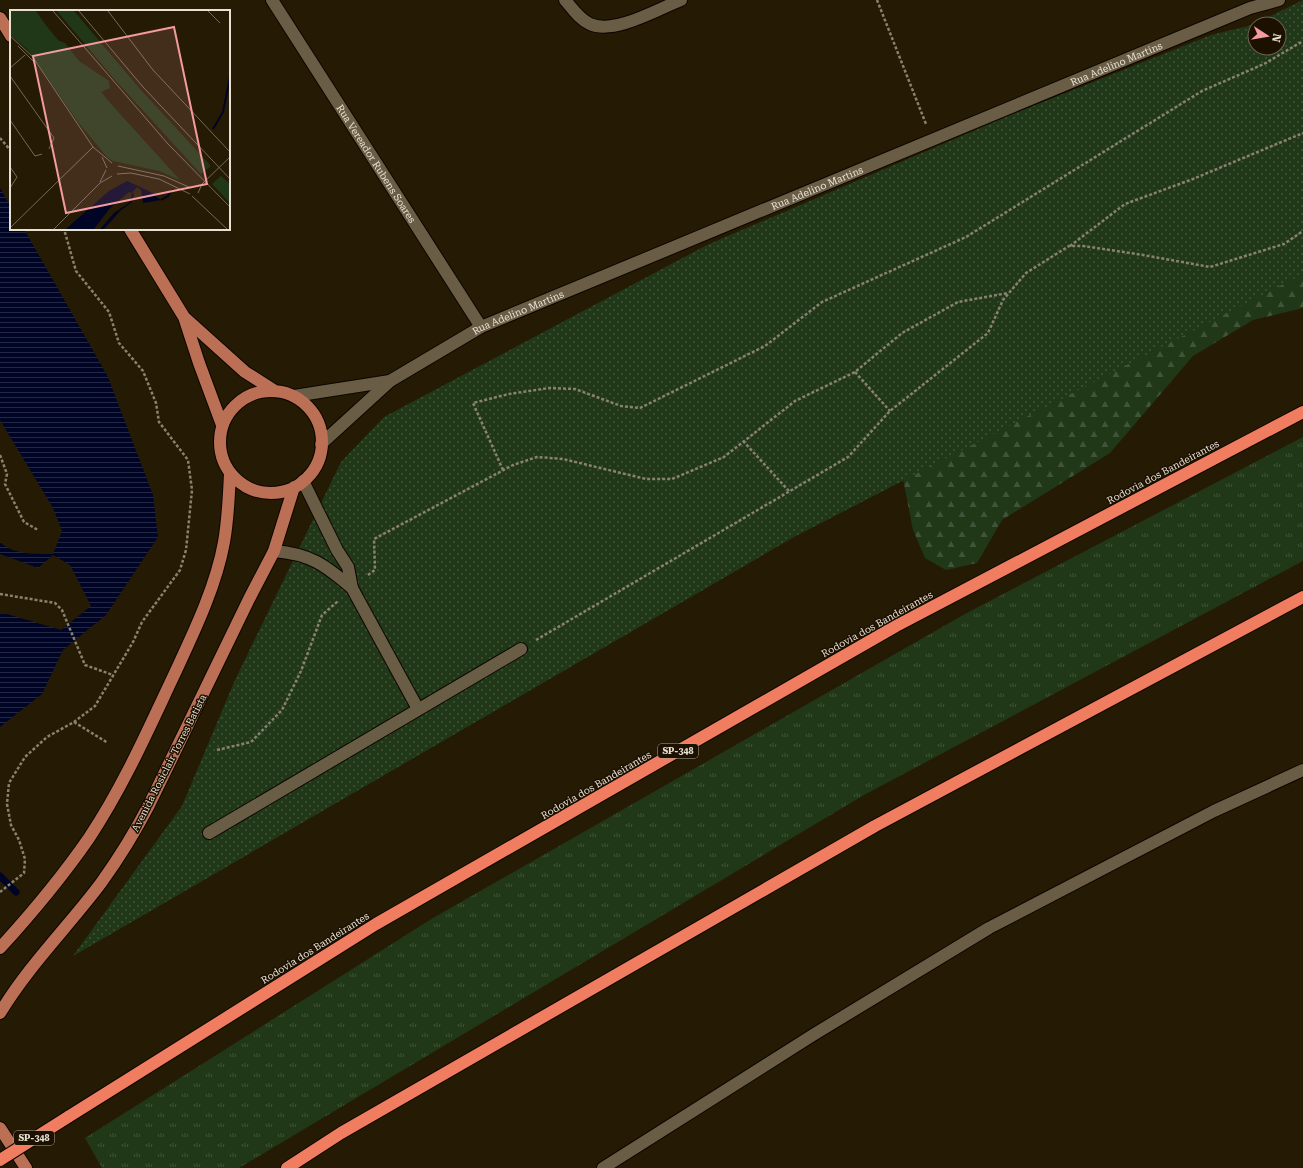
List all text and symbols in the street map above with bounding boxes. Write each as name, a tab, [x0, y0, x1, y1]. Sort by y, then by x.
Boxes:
inset map	[10, 10, 230, 230]
north arrow	[1247, 16, 1287, 56]
text: N	[1269, 32, 1284, 44]
street label: Rua Adelino Martins	[1069, 39, 1164, 87]
street label: Rua Vereador Rubens Soares	[335, 102, 418, 225]
street label: Rua Adelino Martins	[769, 164, 865, 212]
street label: Rua Adelino Martins	[470, 288, 566, 337]
street label: Rodovia dos Bandeirantes	[1105, 438, 1221, 506]
street label: Rodovia dos Bandeirantes	[819, 589, 935, 659]
street label: Avenida Rosiclair Torres Batista	[129, 692, 209, 833]
road number: SP-348	[658, 744, 698, 758]
street label: Rodovia dos Bandeirantes	[539, 749, 653, 821]
street label: Rodovia dos Bandeirantes	[259, 910, 371, 986]
road number: SP-348	[14, 1131, 54, 1145]

